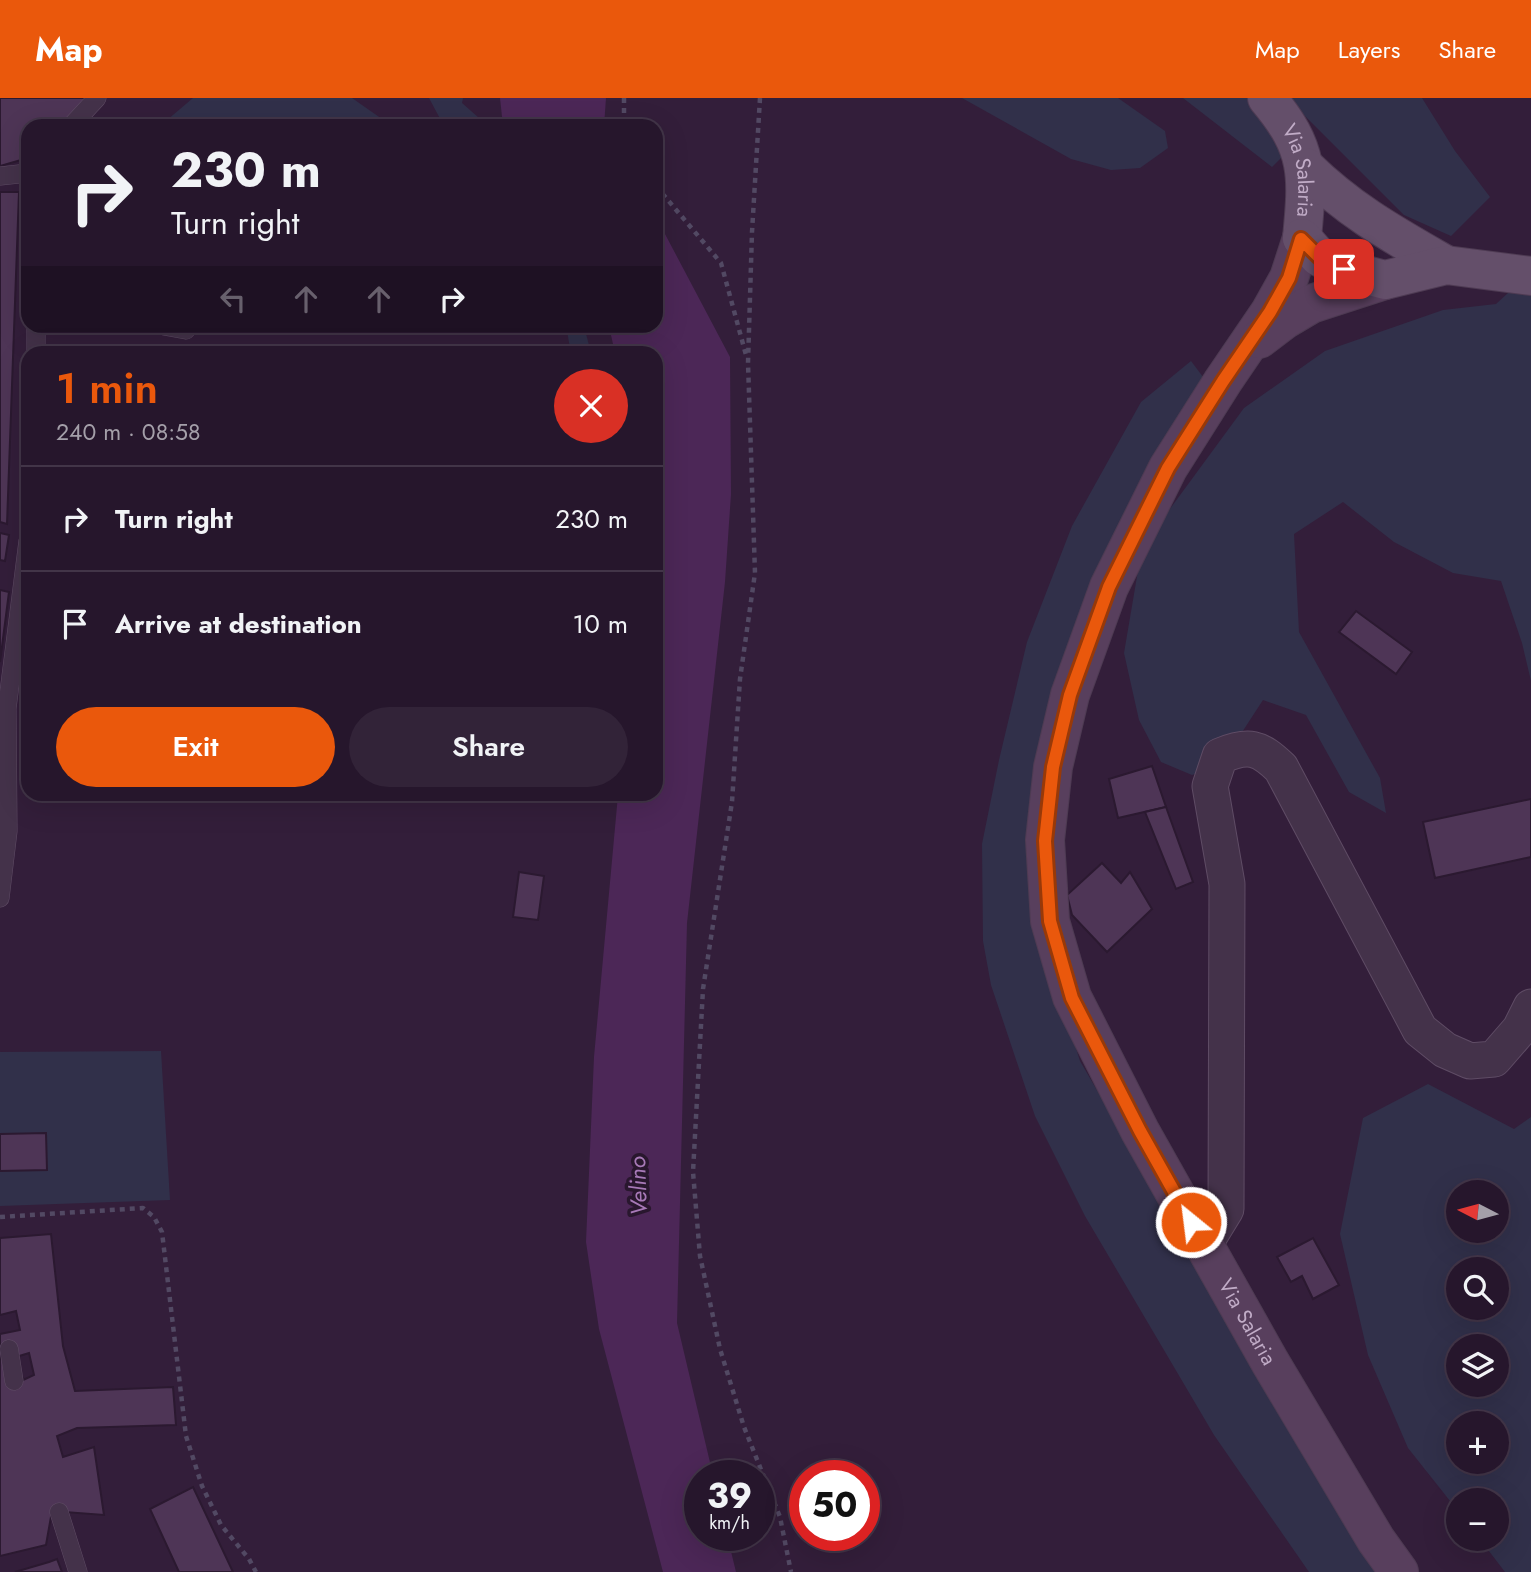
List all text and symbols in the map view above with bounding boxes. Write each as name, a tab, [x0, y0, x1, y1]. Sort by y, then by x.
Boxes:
text: Map	[35, 26, 103, 73]
text: Map	[1255, 32, 1300, 67]
text: Layers	[1338, 32, 1400, 67]
text: Share	[1438, 32, 1496, 67]
street label: Via Salaria	[1275, 118, 1320, 218]
text: 230 m	[171, 135, 321, 205]
icon: right	[56, 147, 147, 238]
text: Turn right	[171, 200, 300, 246]
pin	[1314, 239, 1374, 299]
icon: arrive	[1325, 250, 1363, 288]
icon: left	[214, 280, 252, 318]
icon: ahead	[287, 280, 325, 318]
icon: ahead	[360, 280, 398, 318]
icon: right	[433, 280, 471, 318]
text: 1 min	[56, 358, 158, 419]
button: close	[554, 369, 628, 443]
text: 240 m · 08:58	[56, 415, 201, 449]
icon: right	[56, 500, 94, 538]
text: Turn right	[115, 500, 233, 538]
text: 230 m	[555, 500, 628, 538]
icon: arrive	[56, 605, 94, 643]
text: Arrive at destination	[115, 605, 362, 643]
text: 10 m	[573, 605, 628, 643]
button: Exit	[56, 707, 335, 787]
button: Share	[349, 707, 628, 787]
water label: Velino	[620, 1155, 656, 1216]
north arrow	[1446, 1180, 1508, 1242]
map controls	[1446, 1180, 1509, 1551]
position arrow	[1154, 1185, 1228, 1259]
button: search	[1446, 1257, 1509, 1320]
street label: Via Salaria	[1211, 1273, 1284, 1371]
button: layers	[1446, 1334, 1509, 1397]
button: +	[1446, 1411, 1509, 1474]
speed limit sign: 50	[789, 1460, 880, 1551]
text: 39	[707, 1471, 752, 1521]
button: −	[1446, 1488, 1509, 1551]
text: km/h	[709, 1510, 750, 1536]

